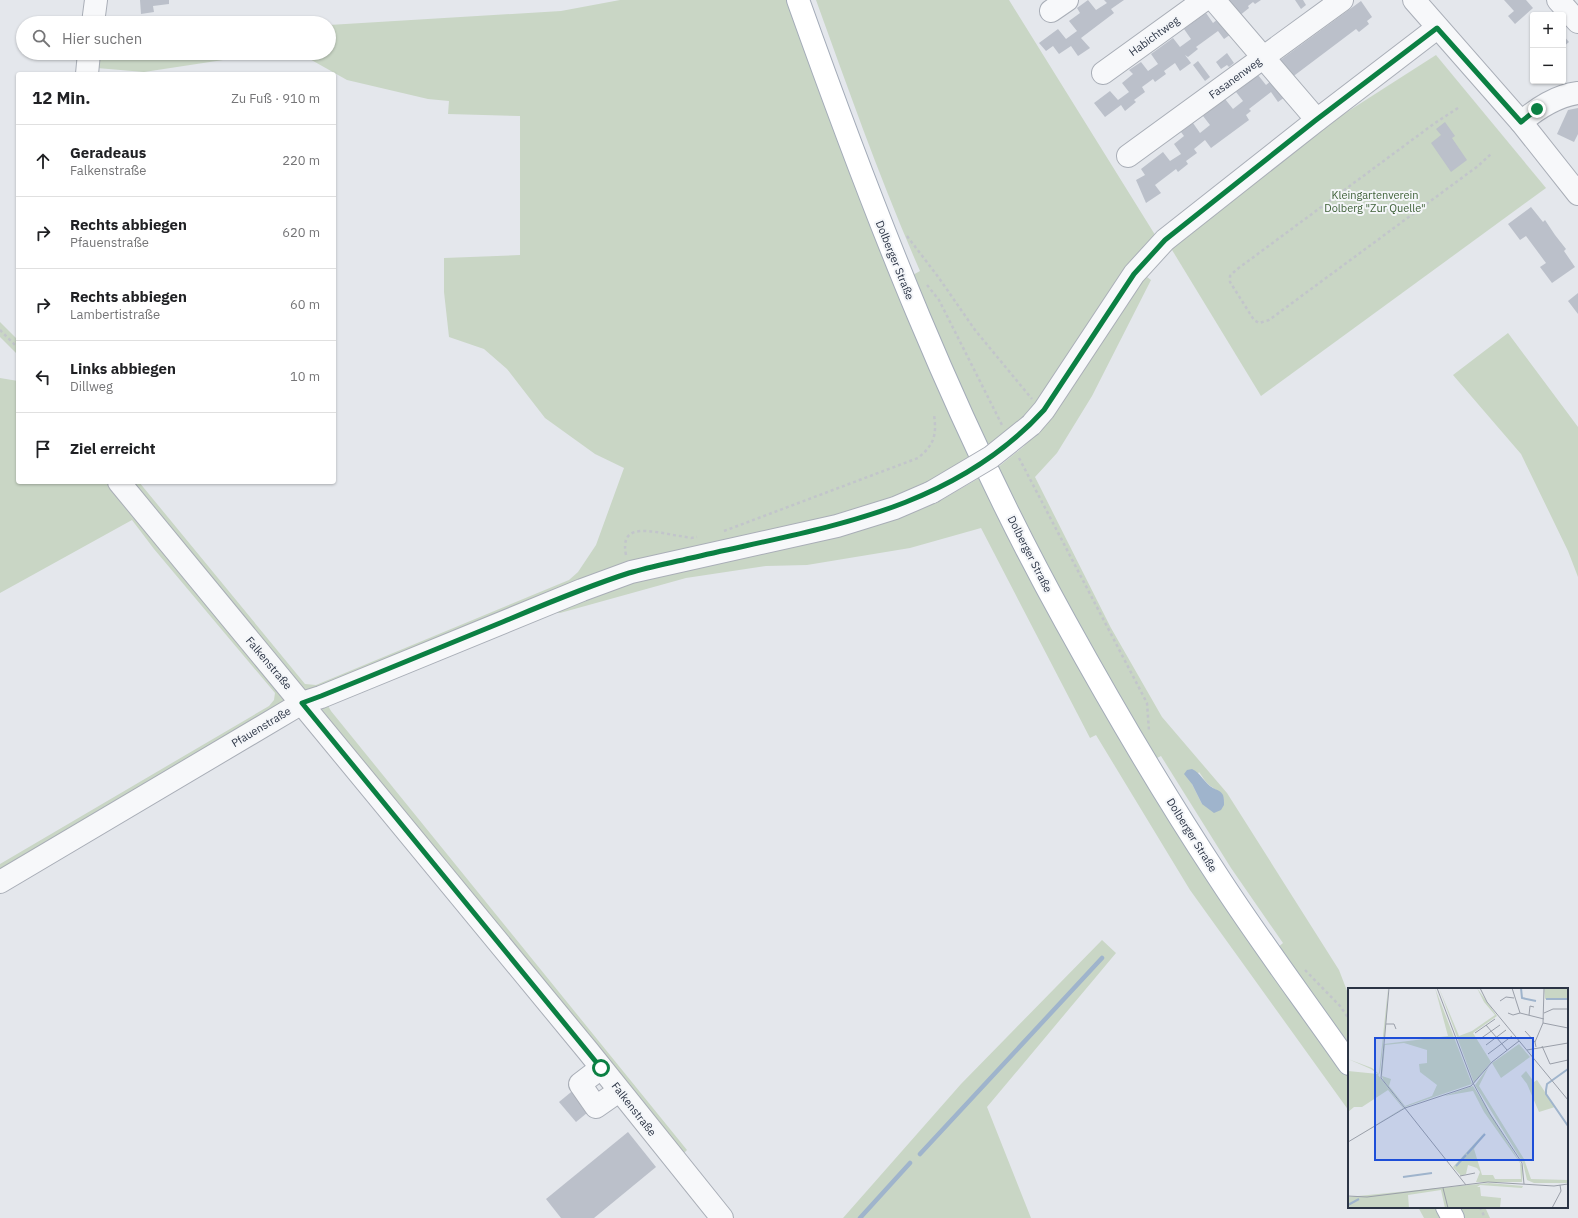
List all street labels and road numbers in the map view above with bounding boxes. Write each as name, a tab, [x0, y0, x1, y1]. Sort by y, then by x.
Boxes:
street label: Habichtweg	[1126, 13, 1182, 59]
street label: Fasanenweg	[1206, 54, 1264, 102]
street label: Dolberger Straße	[873, 218, 917, 302]
street label: Dolberger Straße	[1005, 513, 1055, 595]
street label: Falkenstraße	[243, 634, 295, 692]
street label: Pfauenstraße	[229, 704, 293, 750]
street label: Dolberger Straße	[1164, 796, 1220, 874]
street label: Falkenstraße	[609, 1079, 659, 1139]

